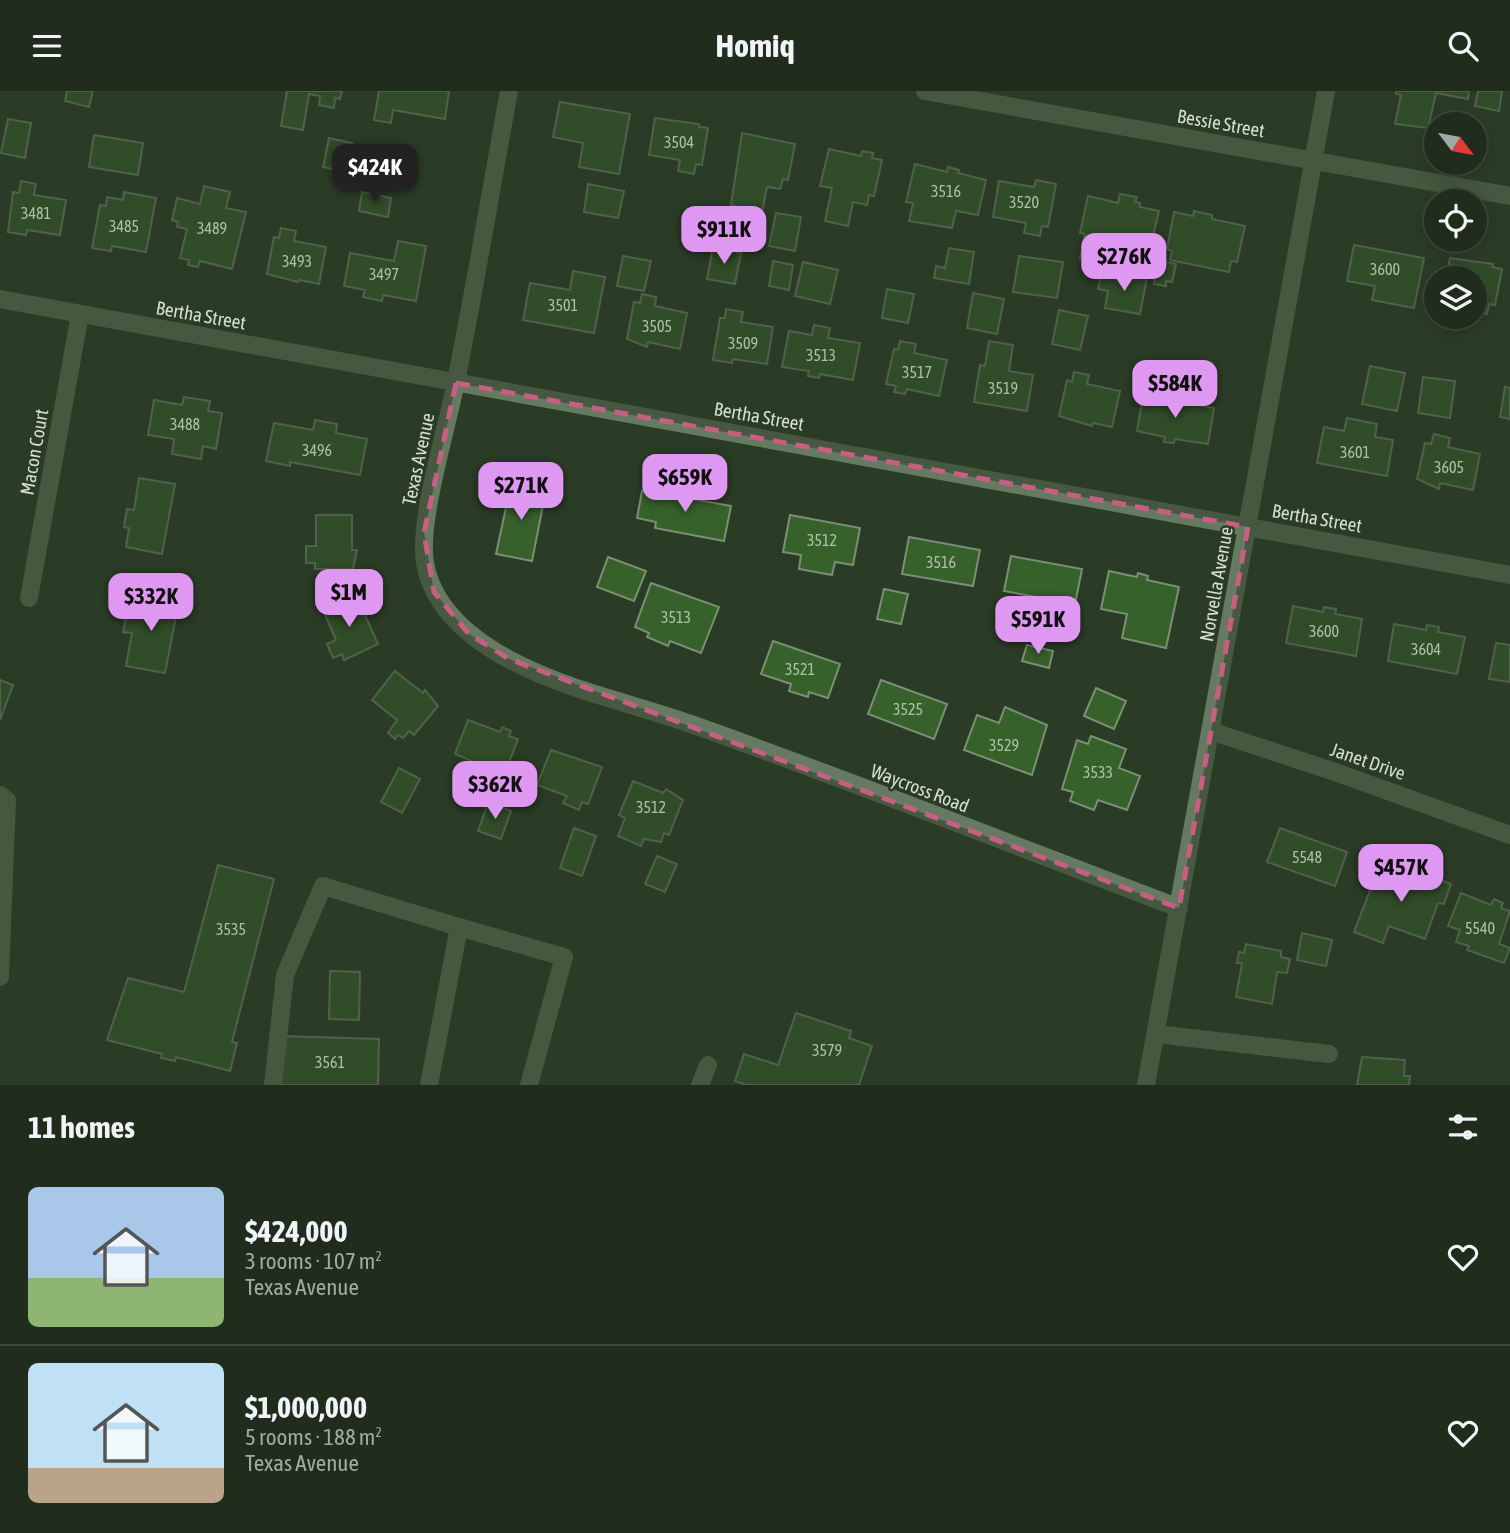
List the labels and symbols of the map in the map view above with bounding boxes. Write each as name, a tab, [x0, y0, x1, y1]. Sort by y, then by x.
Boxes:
street label: Bessie Street	[1176, 104, 1266, 142]
north arrow	[1424, 112, 1488, 175]
house number: 3504	[664, 133, 694, 151]
pin: $424K	[326, 145, 424, 204]
house number: 3516	[931, 182, 961, 200]
house number: 3520	[1009, 193, 1039, 211]
house number: 3481	[21, 204, 51, 222]
pin: $911K	[675, 207, 773, 266]
house number: 3485	[109, 217, 139, 235]
house number: 3489	[197, 219, 227, 237]
pin: $276K	[1075, 233, 1173, 293]
house number: 3493	[282, 252, 312, 270]
house number: 3600	[1370, 260, 1400, 278]
house number: 3497	[369, 265, 399, 283]
street label: Bertha Street	[154, 296, 248, 334]
house number: 3501	[548, 296, 578, 314]
house number: 3505	[642, 317, 672, 335]
house number: 3509	[728, 334, 758, 352]
house number: 3513	[806, 346, 836, 364]
pin: $584K	[1126, 361, 1224, 420]
house number: 3517	[902, 363, 932, 381]
house number: 3519	[988, 379, 1018, 397]
street label: Bertha Street	[712, 397, 806, 435]
street label: Macon Court	[16, 407, 52, 497]
street label: Texas Avenue	[397, 411, 439, 507]
house number: 3488	[170, 415, 200, 433]
house number: 3496	[302, 441, 332, 459]
house number: 3601	[1340, 443, 1370, 461]
pin: $659K	[636, 455, 734, 514]
house number: 3605	[1434, 458, 1464, 476]
pin: $271K	[472, 463, 570, 522]
street label: Bertha Street	[1270, 499, 1364, 537]
street label: Norvella Avenue	[1195, 525, 1237, 643]
house number: 3512	[807, 531, 837, 549]
house number: 3516	[926, 553, 956, 571]
pin: $1M	[315, 569, 383, 629]
pin: $332K	[102, 573, 200, 633]
pin: $591K	[989, 596, 1087, 656]
house number: 3513	[661, 608, 691, 626]
house number: 3600	[1309, 622, 1339, 640]
house number: 3604	[1411, 640, 1441, 658]
house number: 3521	[785, 660, 815, 678]
house number: 3525	[893, 700, 923, 718]
house number: 3529	[989, 736, 1019, 754]
street label: Janet Drive	[1328, 738, 1408, 784]
street label: Waycross Road	[868, 759, 972, 817]
pin: $362K	[446, 761, 544, 821]
house number: 3533	[1083, 763, 1113, 781]
house number: 3512	[636, 798, 666, 816]
pin: $457K	[1352, 845, 1450, 904]
house number: 5548	[1292, 848, 1322, 866]
house number: 5540	[1465, 919, 1495, 937]
house number: 3535	[216, 920, 246, 938]
house number: 3579	[812, 1041, 842, 1059]
house number: 3561	[315, 1053, 345, 1071]

